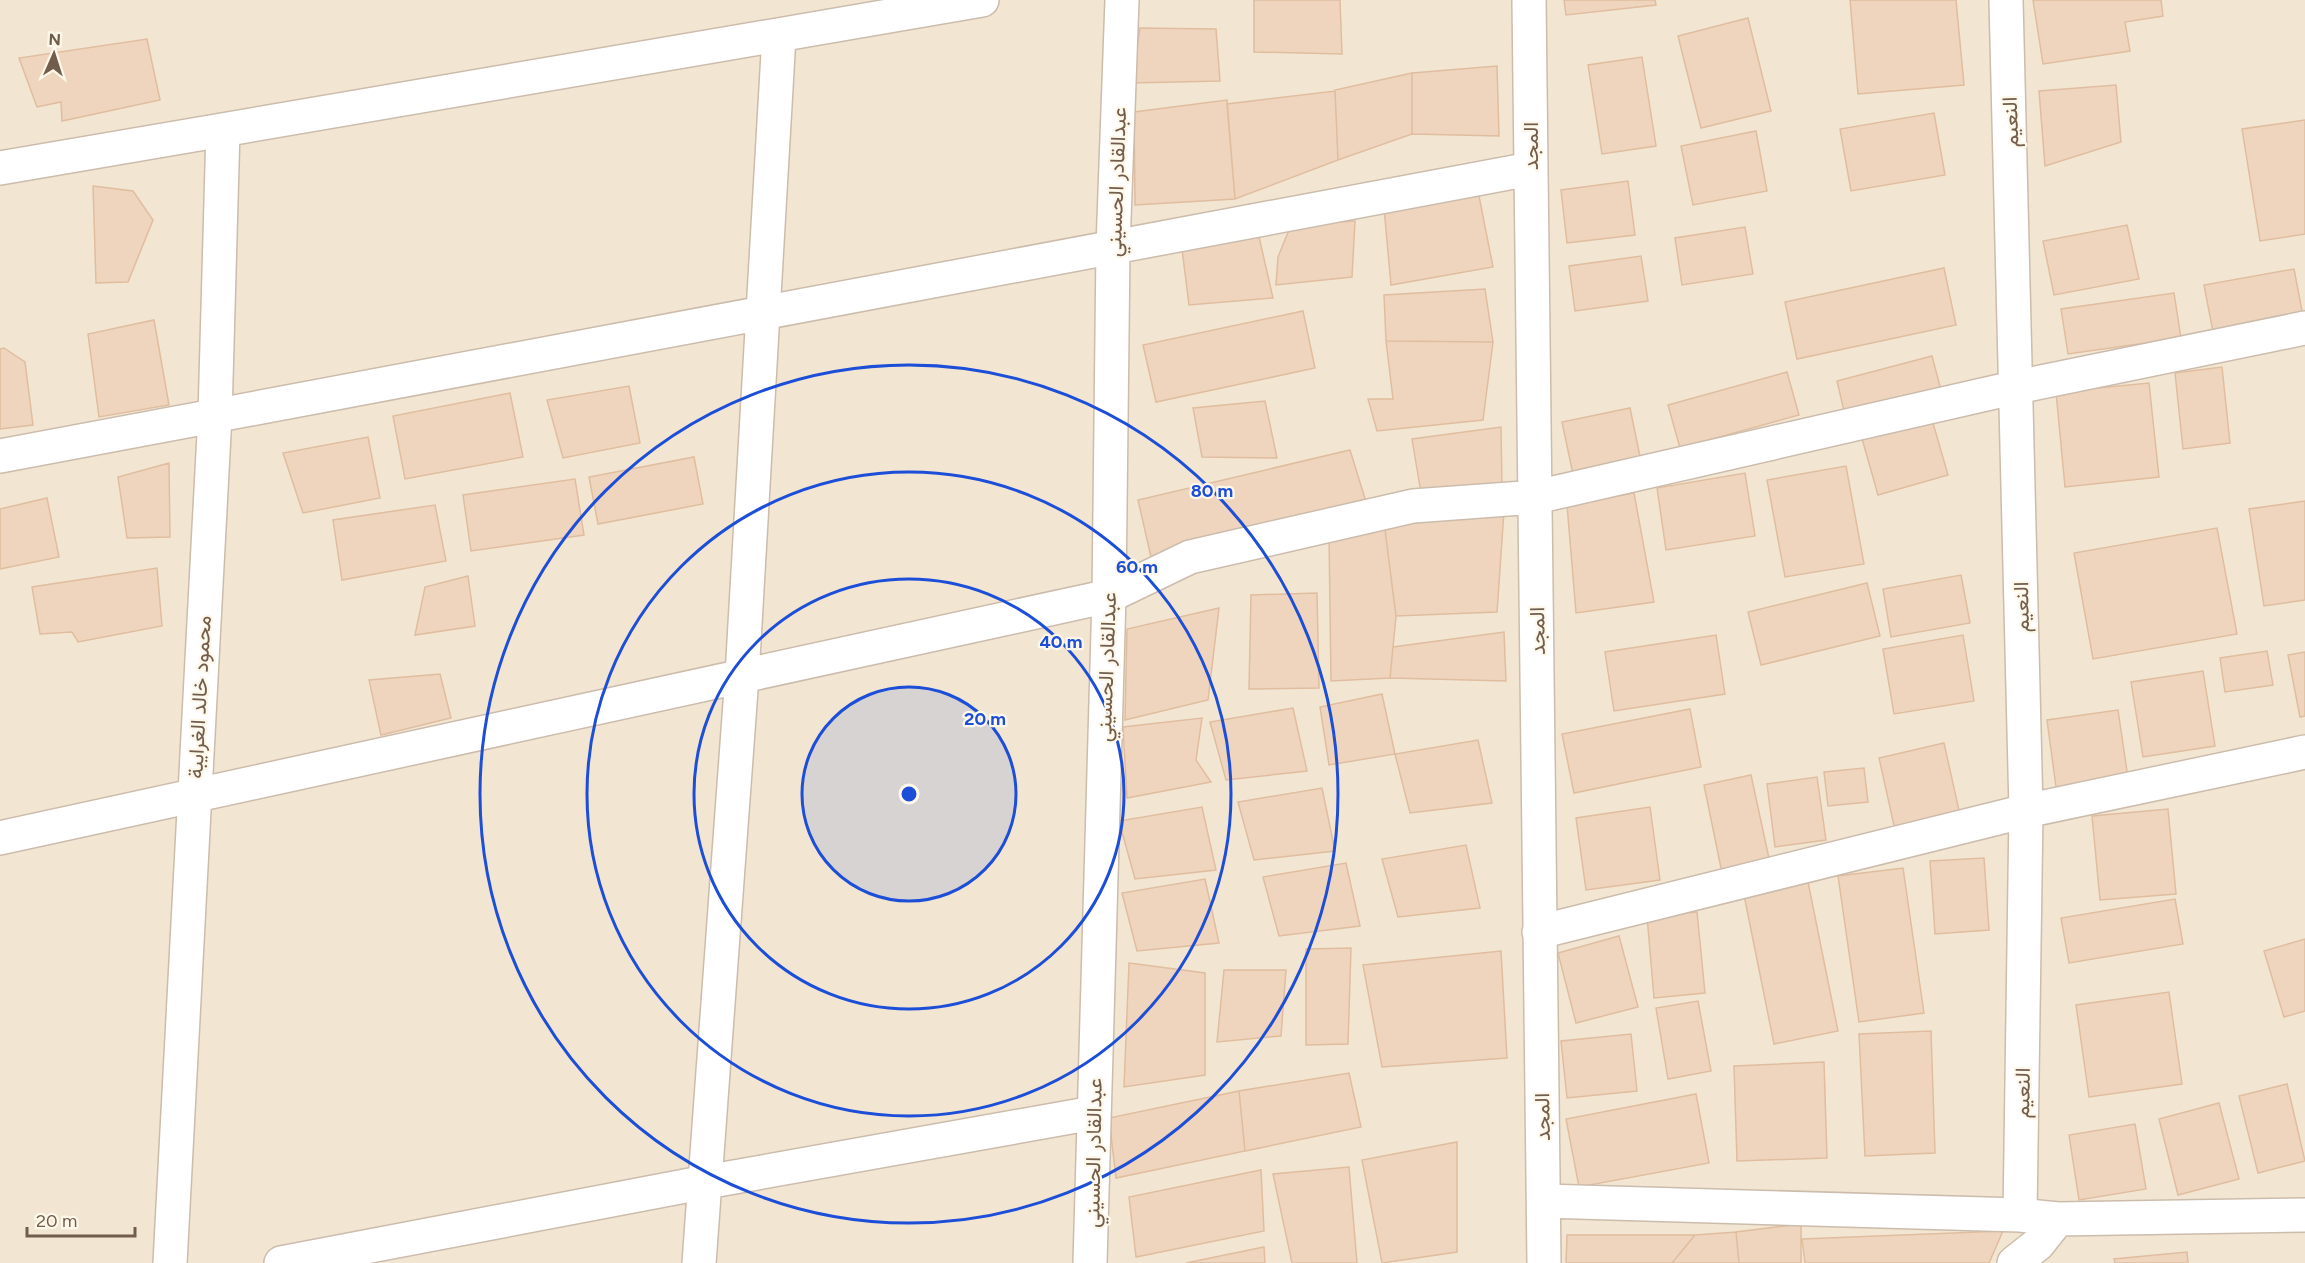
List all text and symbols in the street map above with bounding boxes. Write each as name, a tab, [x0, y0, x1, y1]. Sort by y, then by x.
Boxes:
north arrow	[24, 24, 84, 84]
text: N	[48, 30, 61, 49]
street label: النعيم	[1997, 96, 2025, 148]
street label: عبدالقادر الحسيني	[1101, 107, 1136, 258]
street label: المجد	[1518, 122, 1543, 170]
text: 80 m	[1191, 480, 1233, 502]
text: 60 m	[1116, 556, 1158, 578]
street label: النعيم	[2008, 581, 2036, 633]
street label: عبدالقادر الحسيني	[1091, 592, 1126, 743]
street label: المجد	[1524, 607, 1550, 655]
street label: محمود خالد الغرايبة	[182, 615, 217, 779]
text: 40 m	[1039, 631, 1083, 653]
text: 20 m	[964, 708, 1006, 730]
centre of rings	[899, 784, 919, 804]
street label: النعيم	[2009, 1067, 2037, 1119]
street label: عبدالقادر الحسيني	[1079, 1078, 1112, 1228]
street label: المجد	[1529, 1093, 1555, 1141]
scale bar	[27, 1200, 135, 1238]
text: 20 m	[36, 1210, 77, 1232]

